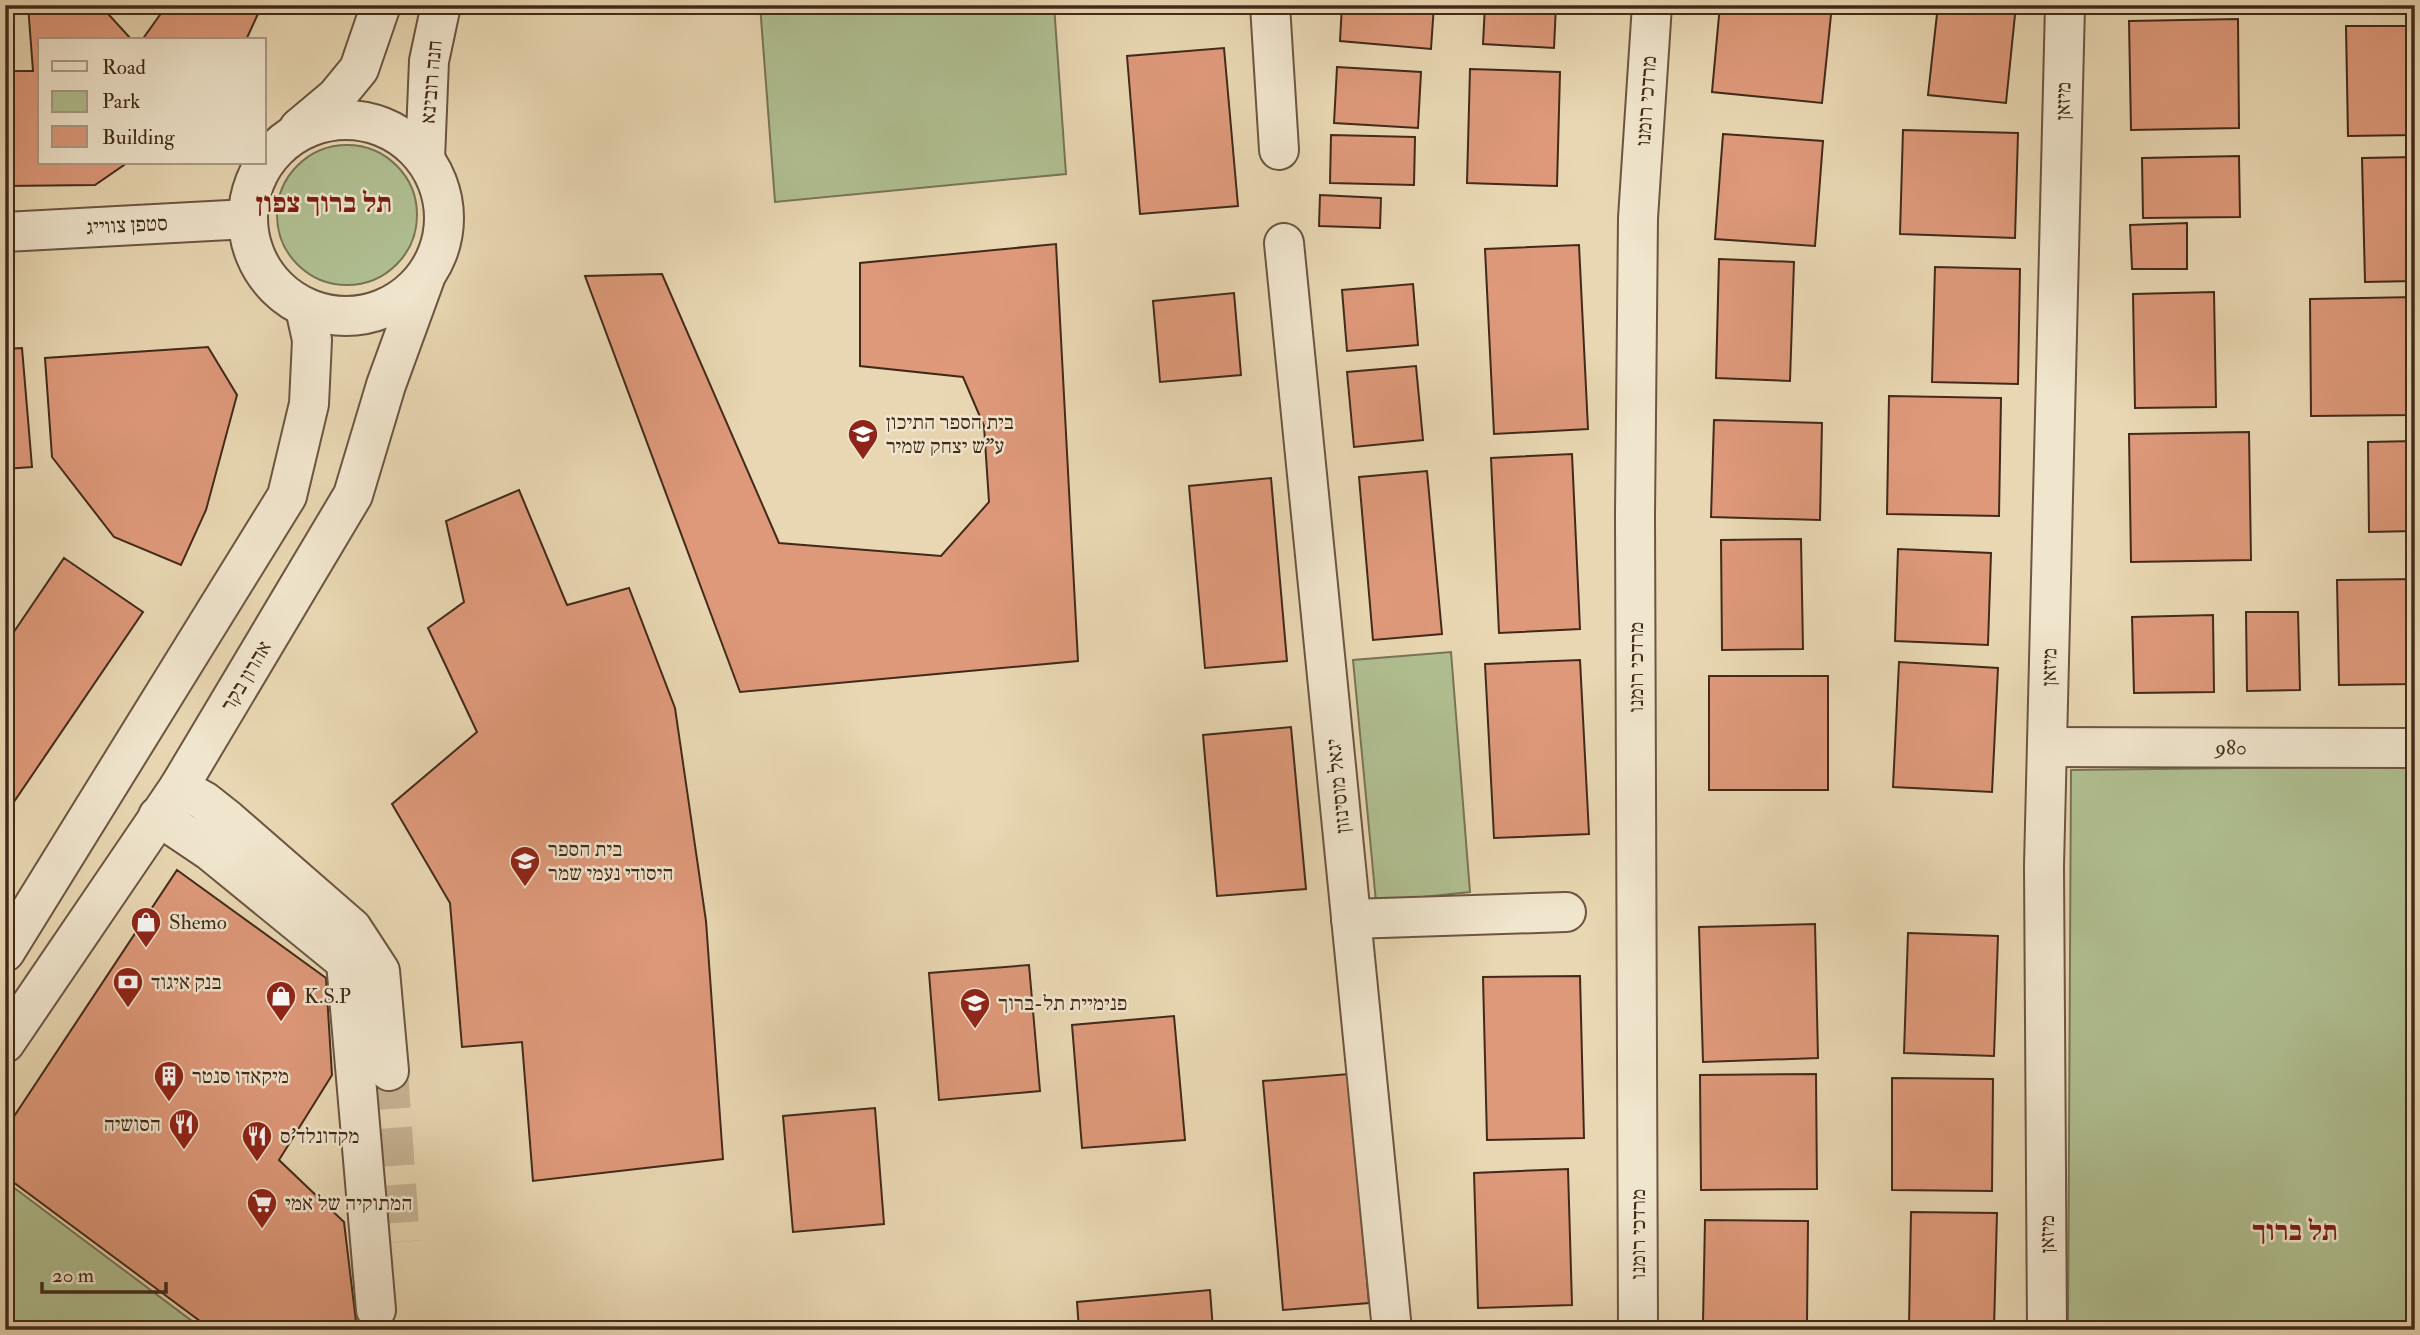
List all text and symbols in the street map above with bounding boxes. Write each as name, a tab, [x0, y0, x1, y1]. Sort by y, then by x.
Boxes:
legend	[38, 38, 266, 164]
street label: חנה רובינא	[414, 39, 449, 125]
text: Road	[102, 54, 147, 81]
street label: מרדכי רומנו	[1630, 55, 1663, 147]
street label: מיזאן	[2050, 82, 2077, 120]
text: Park	[102, 88, 140, 115]
text: Building	[102, 124, 175, 151]
district label: תל ברוך צפון	[256, 186, 392, 221]
street label: סטפן צווייג	[86, 210, 169, 241]
place label: בית הספר התיכון ע"ש יצחק שמיר	[886, 409, 1014, 460]
school or university icon: בית הספר התיכון ע"ש יצחק שמיר	[846, 417, 880, 461]
street label: מרדכי רומנו	[1623, 622, 1650, 712]
street label: אהרון בקר	[215, 636, 278, 717]
street label: מיזאן	[2036, 648, 2063, 686]
street label: 980	[2213, 734, 2247, 762]
street label: יגאל מוסינזון	[1320, 737, 1357, 835]
place label: בית הספר היסודי נעמי שמר	[548, 836, 674, 887]
school or university icon: בית הספר היסודי נעמי שמר	[508, 844, 542, 888]
shop icon: Shemo	[129, 905, 163, 949]
place label: Shemo	[169, 909, 227, 936]
bank icon: בנק איגוד	[111, 965, 145, 1009]
place label: בנק איגוד	[151, 969, 222, 996]
shop icon: K.S.P	[264, 979, 298, 1023]
place label: K.S.P	[304, 983, 351, 1010]
school or university icon: פנימיית תל-ברוך	[958, 986, 992, 1030]
place label: פנימיית תל-ברוך	[998, 990, 1127, 1017]
building icon: מיקאדו סנטר	[152, 1059, 186, 1103]
place label: מיקאדו סנטר	[192, 1063, 289, 1090]
restaurant icon: הסושיה	[167, 1107, 201, 1151]
place label: הסושיה	[104, 1111, 161, 1138]
restaurant icon: מקדונלד'ס	[240, 1119, 274, 1163]
place label: מקדונלד'ס	[280, 1123, 360, 1150]
supermarket icon: המתוקיה של אמי	[245, 1186, 279, 1230]
street label: מרדכי רומנו	[1625, 1189, 1652, 1279]
place label: המתוקיה של אמי	[285, 1190, 413, 1217]
district label: תל ברוך	[2252, 1214, 2338, 1249]
street label: מיזאן	[2034, 1215, 2061, 1253]
scale bar	[42, 1251, 166, 1295]
text: 20 m	[52, 1262, 94, 1289]

